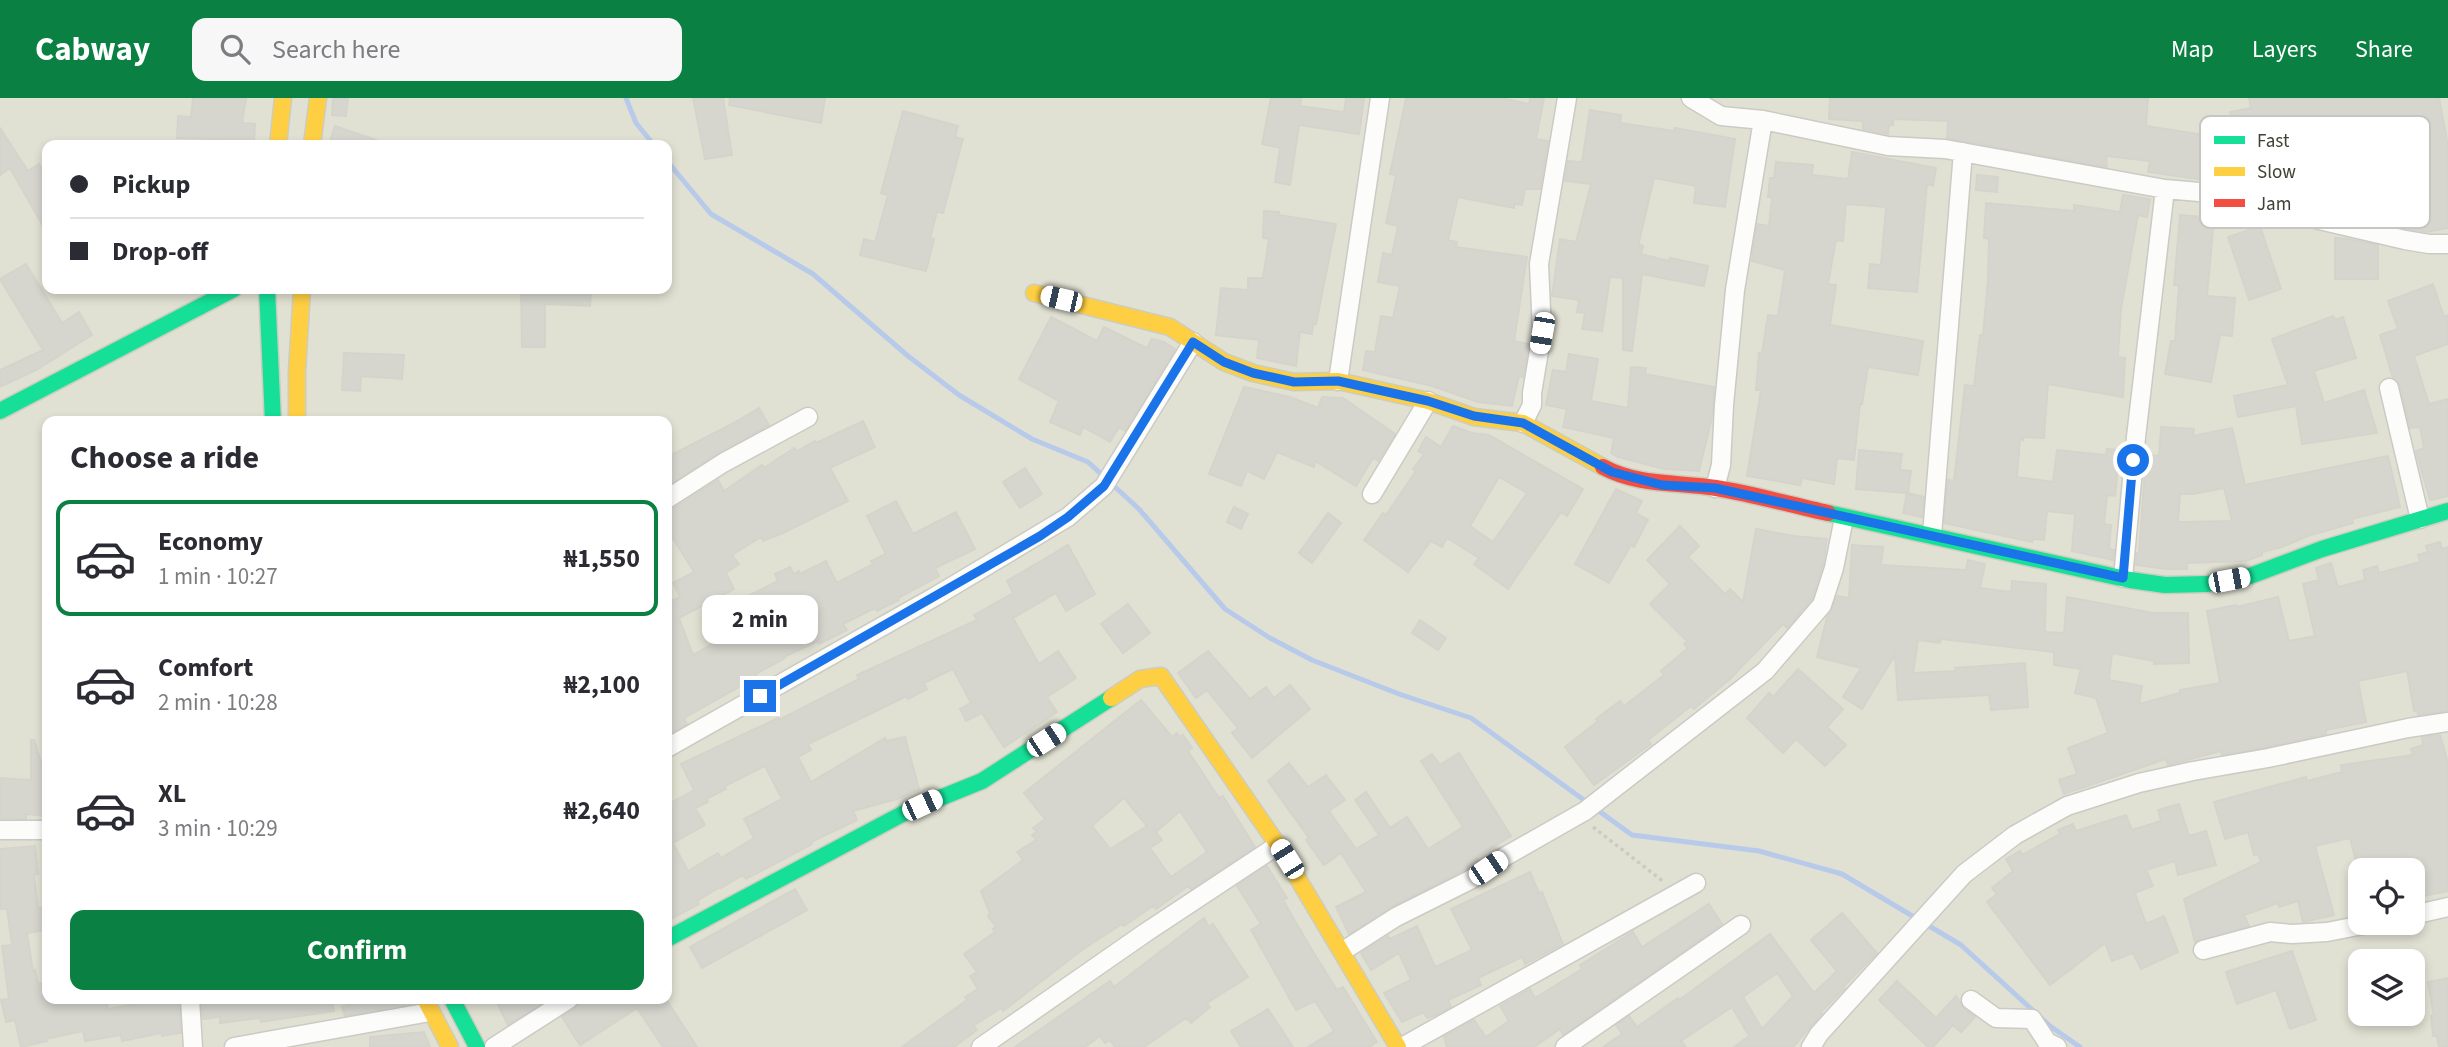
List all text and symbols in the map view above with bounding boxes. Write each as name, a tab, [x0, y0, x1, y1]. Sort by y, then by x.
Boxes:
search box	[192, 18, 682, 81]
text: Cabway	[35, 26, 150, 73]
icon: search	[216, 30, 254, 68]
text: Search here	[272, 31, 400, 68]
text: Map	[2171, 32, 2214, 67]
text: Layers	[2252, 32, 2317, 67]
text: Share	[2355, 32, 2413, 67]
legend	[2200, 116, 2430, 228]
text: Fast	[2257, 128, 2290, 155]
text: Slow	[2257, 159, 2296, 186]
text: Pickup	[112, 166, 190, 203]
text: Jam	[2257, 191, 2291, 218]
text: Drop-off	[112, 233, 208, 270]
car	[1039, 284, 1084, 314]
car	[1529, 310, 1556, 356]
text: Choose a ride	[70, 435, 259, 481]
route start	[2117, 444, 2149, 476]
text: Economy	[158, 523, 263, 560]
icon: car	[74, 527, 137, 590]
text: ₦1,550	[564, 540, 640, 577]
text: 1 min · 10:27	[158, 560, 278, 593]
car	[2207, 566, 2252, 594]
callout: 2 min	[702, 594, 818, 644]
text: 2 min	[732, 603, 788, 636]
text: Comfort	[158, 649, 253, 686]
icon: car	[74, 653, 137, 716]
text: ₦2,100	[564, 666, 640, 703]
route end	[744, 680, 776, 712]
text: 2 min · 10:28	[158, 686, 278, 719]
car	[1023, 720, 1070, 760]
text: XL	[158, 775, 186, 812]
icon: car	[74, 779, 137, 842]
car	[899, 787, 946, 823]
text: ₦2,640	[564, 792, 640, 829]
text: 3 min · 10:29	[158, 812, 278, 845]
car	[1267, 836, 1308, 882]
car	[1465, 848, 1512, 888]
map controls	[2348, 858, 2425, 1026]
button: locate	[2348, 858, 2425, 935]
button: Confirm	[70, 910, 644, 990]
button: layers	[2348, 949, 2425, 1026]

